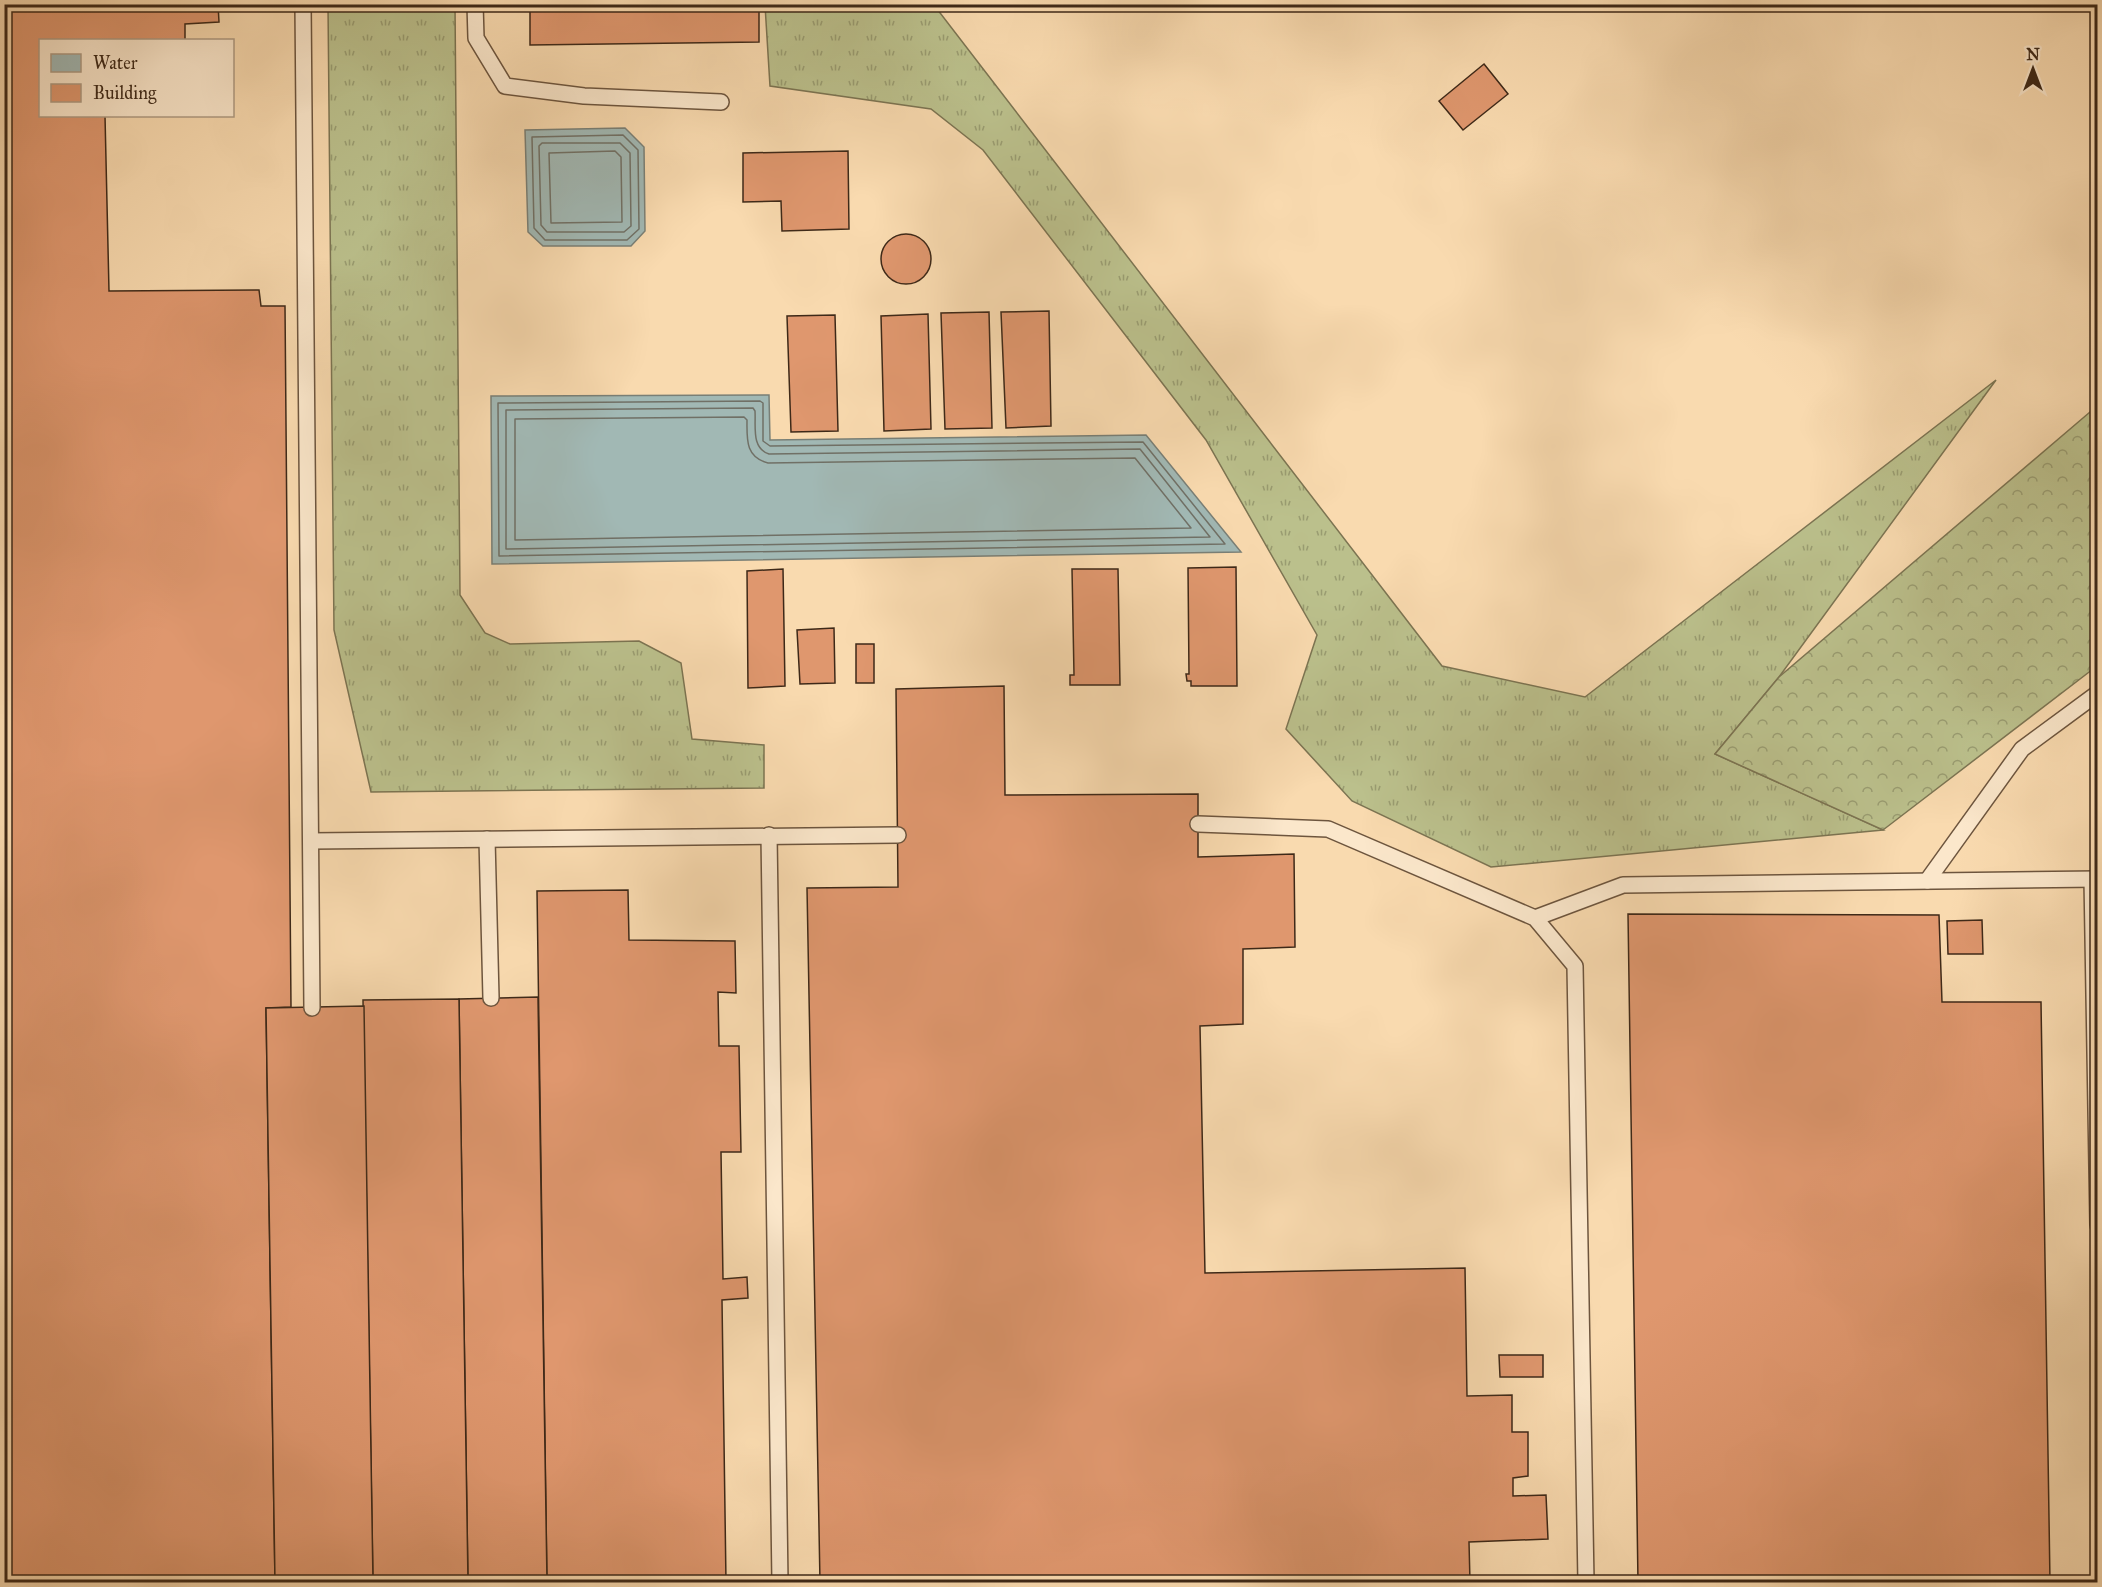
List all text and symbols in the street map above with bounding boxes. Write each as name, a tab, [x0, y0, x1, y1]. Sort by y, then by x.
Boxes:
legend	[39, 39, 234, 117]
north arrow	[2003, 39, 2063, 99]
text: N	[2026, 45, 2040, 64]
text: Water	[93, 52, 138, 74]
text: Building	[93, 82, 157, 105]

